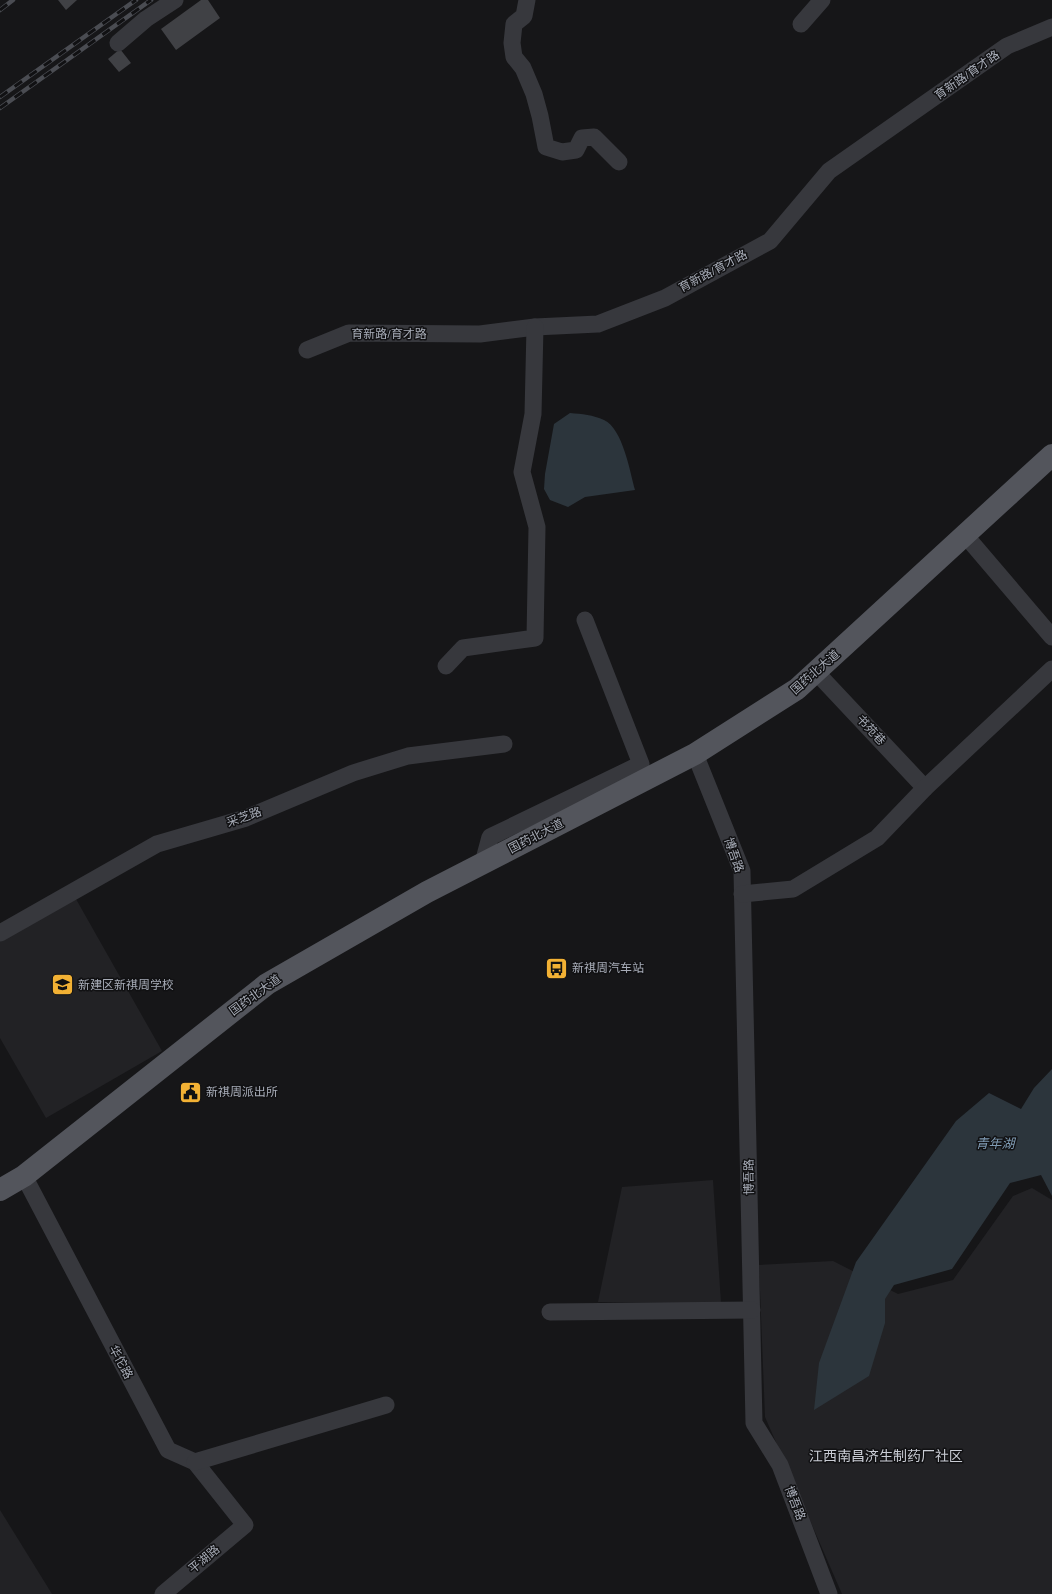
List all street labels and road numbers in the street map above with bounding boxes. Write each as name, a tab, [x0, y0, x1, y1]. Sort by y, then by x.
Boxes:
street label: 育新路/育才路	[932, 48, 1003, 103]
street label: 育新路/育才路	[676, 247, 750, 296]
street label: 育新路/育才路	[351, 327, 427, 342]
street label: 国药北大道	[788, 647, 843, 698]
street label: 书苑巷	[853, 712, 888, 749]
street label: 采芝路	[225, 805, 264, 830]
street label: 国药北大道	[506, 816, 566, 857]
street label: 博吾路	[721, 836, 746, 875]
street label: 国药北大道	[227, 972, 284, 1019]
street label: 博吾路	[742, 1159, 757, 1195]
street label: 华佗路	[105, 1343, 136, 1382]
street label: 博吾路	[781, 1484, 808, 1523]
street label: 平湖路	[186, 1542, 223, 1577]

